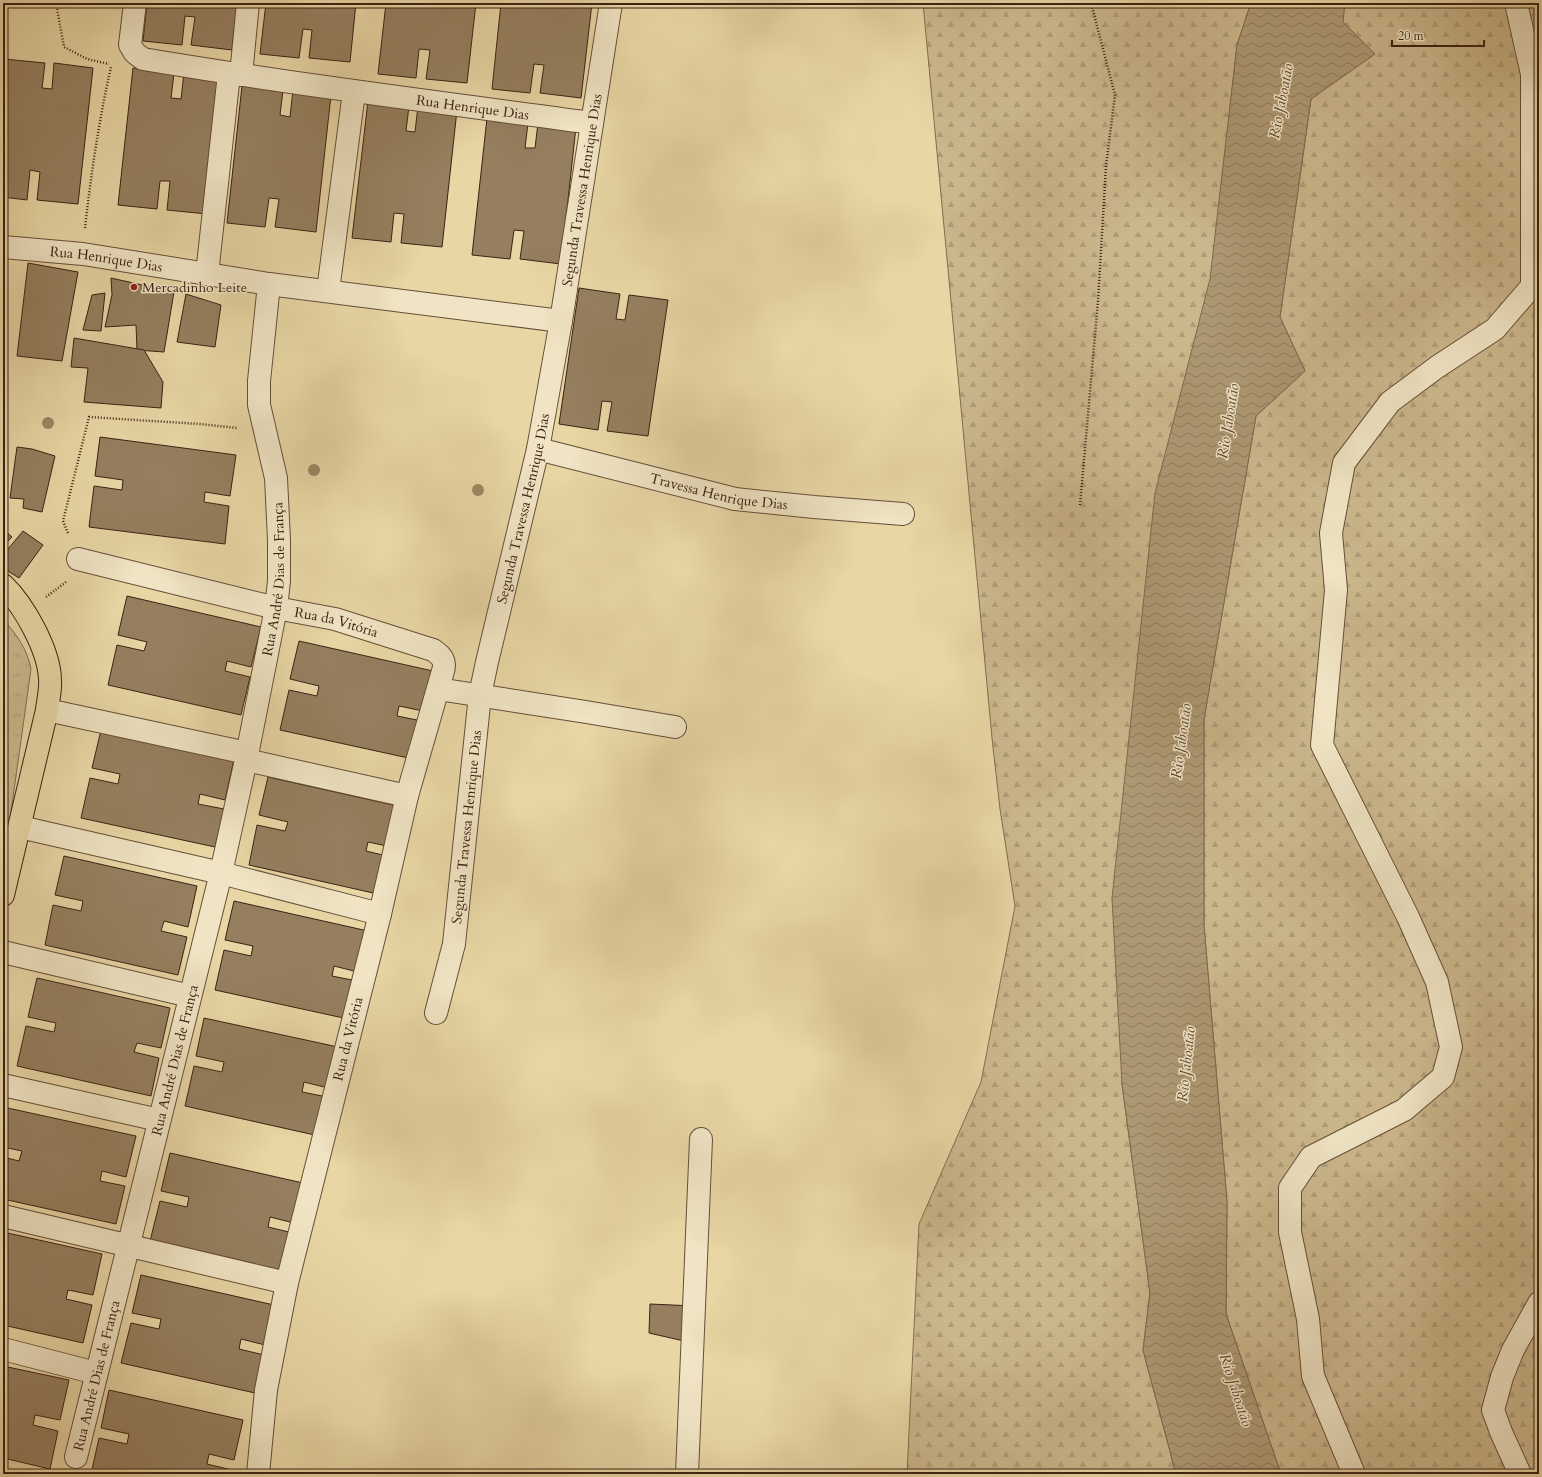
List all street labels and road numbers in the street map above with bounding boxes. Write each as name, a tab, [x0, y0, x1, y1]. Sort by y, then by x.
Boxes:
street label: Rua Henrique Dias	[415, 90, 531, 124]
street label: Segunda Travessa Henrique Dias	[557, 92, 606, 288]
street label: Rua Henrique Dias	[49, 242, 164, 276]
street label: Segunda Travessa Henrique Dias	[492, 412, 554, 606]
street label: Travessa Henrique Dias	[648, 468, 789, 514]
street label: Rua André Dias de França	[257, 502, 289, 658]
street label: Rua da Vitória	[293, 602, 381, 642]
street label: Segunda Travessa Henrique Dias	[447, 729, 486, 925]
street label: Rua André Dias de França	[147, 983, 202, 1137]
street label: Rua da Vitória	[328, 995, 368, 1083]
street label: Rua André Dias de França	[68, 1298, 124, 1453]

